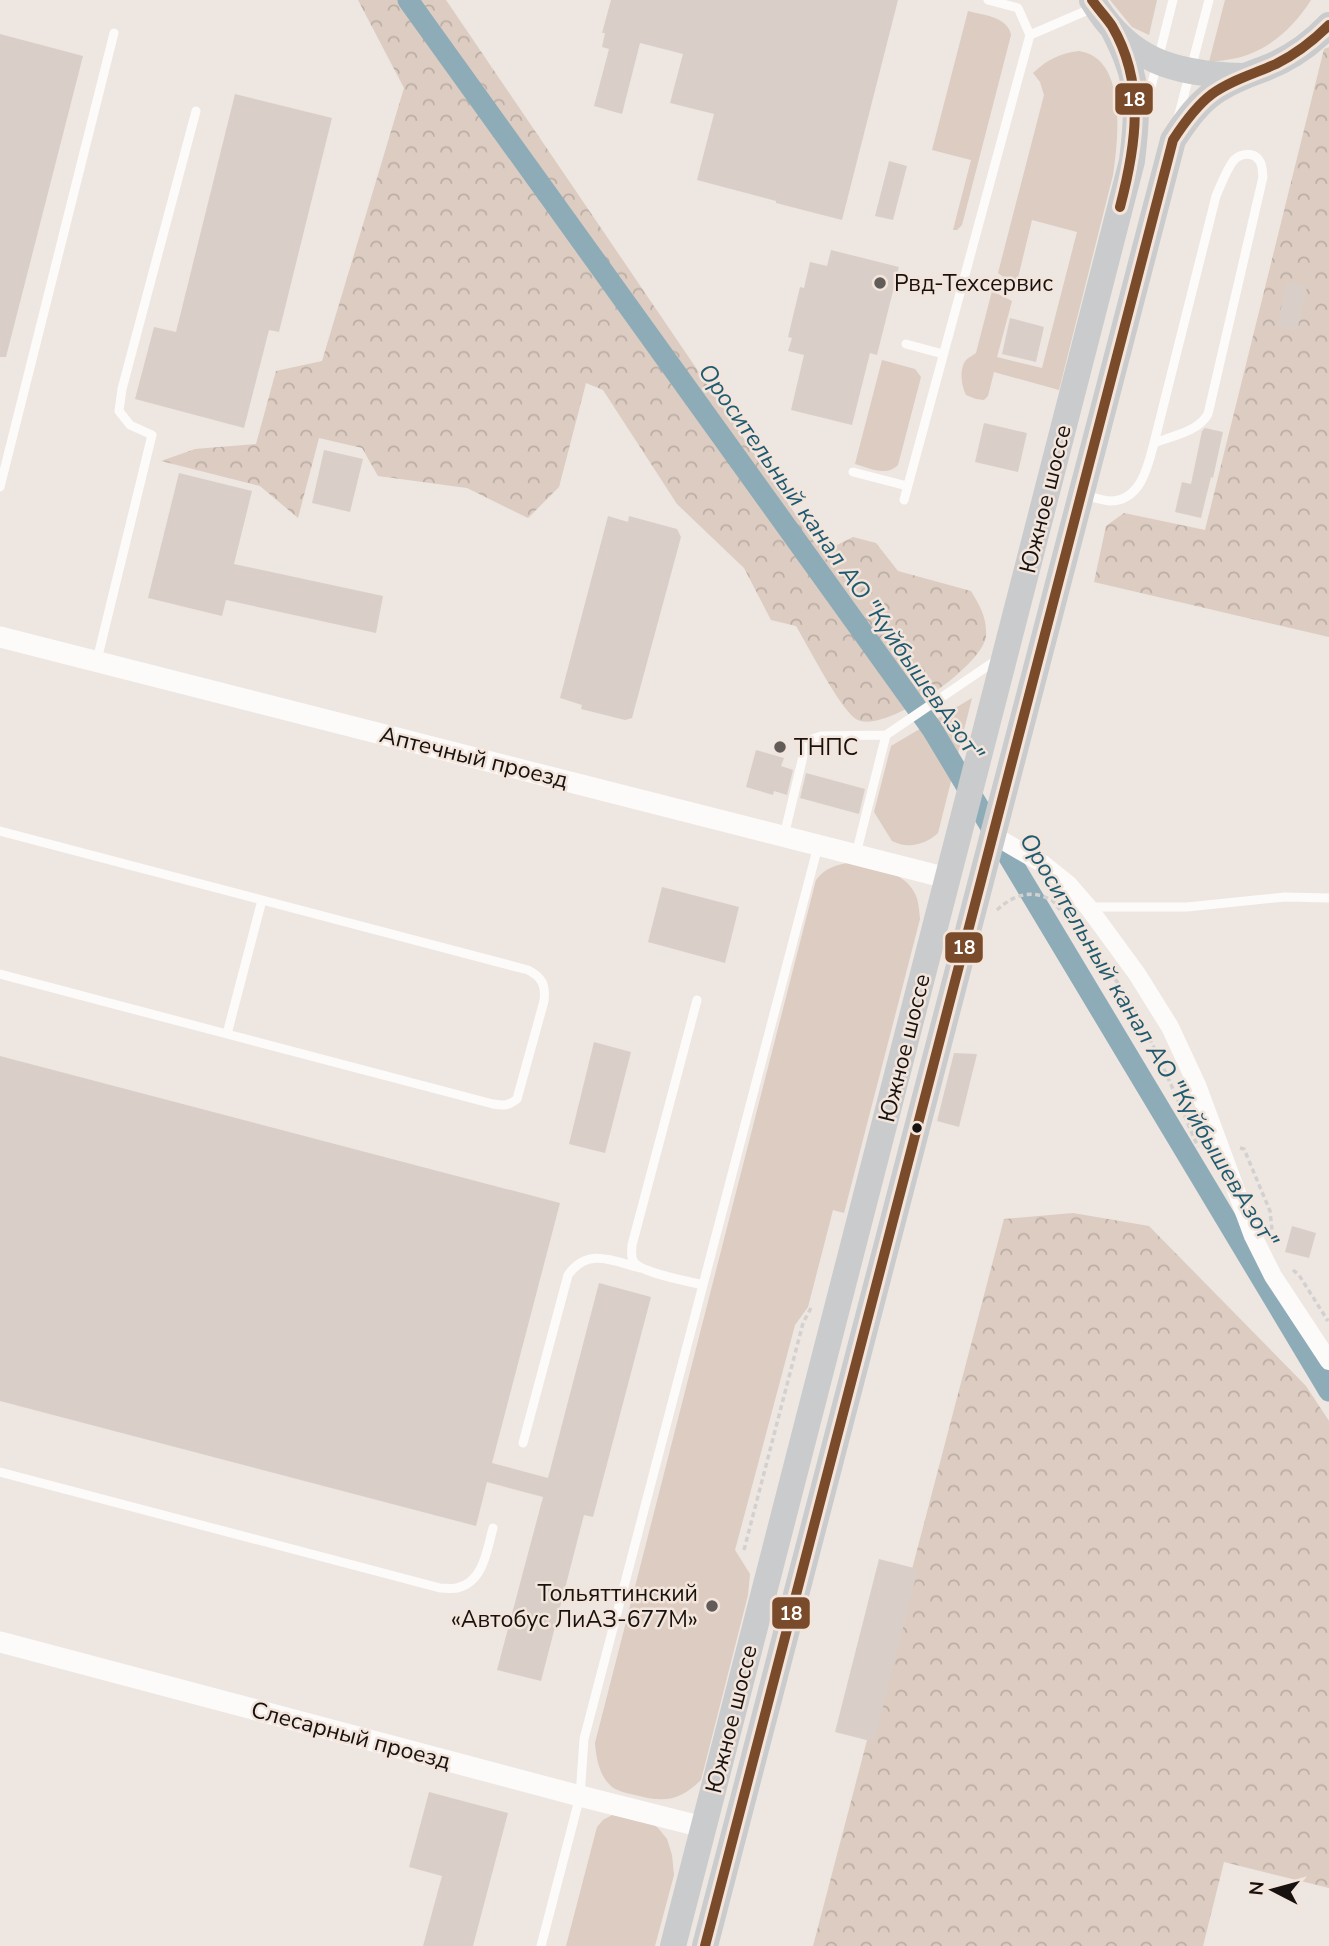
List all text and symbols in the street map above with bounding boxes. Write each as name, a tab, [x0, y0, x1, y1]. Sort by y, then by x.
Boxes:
line badge: 18	[1114, 82, 1154, 116]
text: 18	[1123, 87, 1145, 113]
place label: Рвд-Техсервис	[894, 268, 1053, 299]
marker: Рвд-Техсервис	[872, 275, 888, 291]
water label: Оросительный канал АО "КуйбышевАзот"	[691, 357, 992, 767]
street label: Южное шоссе	[1012, 422, 1079, 577]
street label: Аптечный проезд	[376, 719, 571, 796]
place label: ТНПС	[794, 732, 858, 763]
marker: ТНПС	[772, 739, 788, 755]
water label: Оросительный канал АО "КуйбышевАзот"	[1012, 827, 1286, 1254]
line badge: 18	[944, 931, 984, 964]
text: 18	[953, 935, 975, 961]
street label: Южное шоссе	[871, 971, 938, 1126]
unlabelled marker	[910, 1121, 924, 1135]
place label: Тольяттинский «Автобус ЛиАЗ-677М»	[451, 1578, 698, 1635]
line badge: 18	[771, 1596, 811, 1630]
marker: Тольяттинский «Автобус ЛиАЗ-677М»	[704, 1598, 720, 1614]
text: 18	[780, 1601, 802, 1627]
street label: Южное шоссе	[698, 1642, 765, 1797]
street label: Слесарный проезд	[248, 1694, 454, 1777]
north arrow	[1238, 1855, 1308, 1925]
text: N	[1243, 1880, 1271, 1897]

